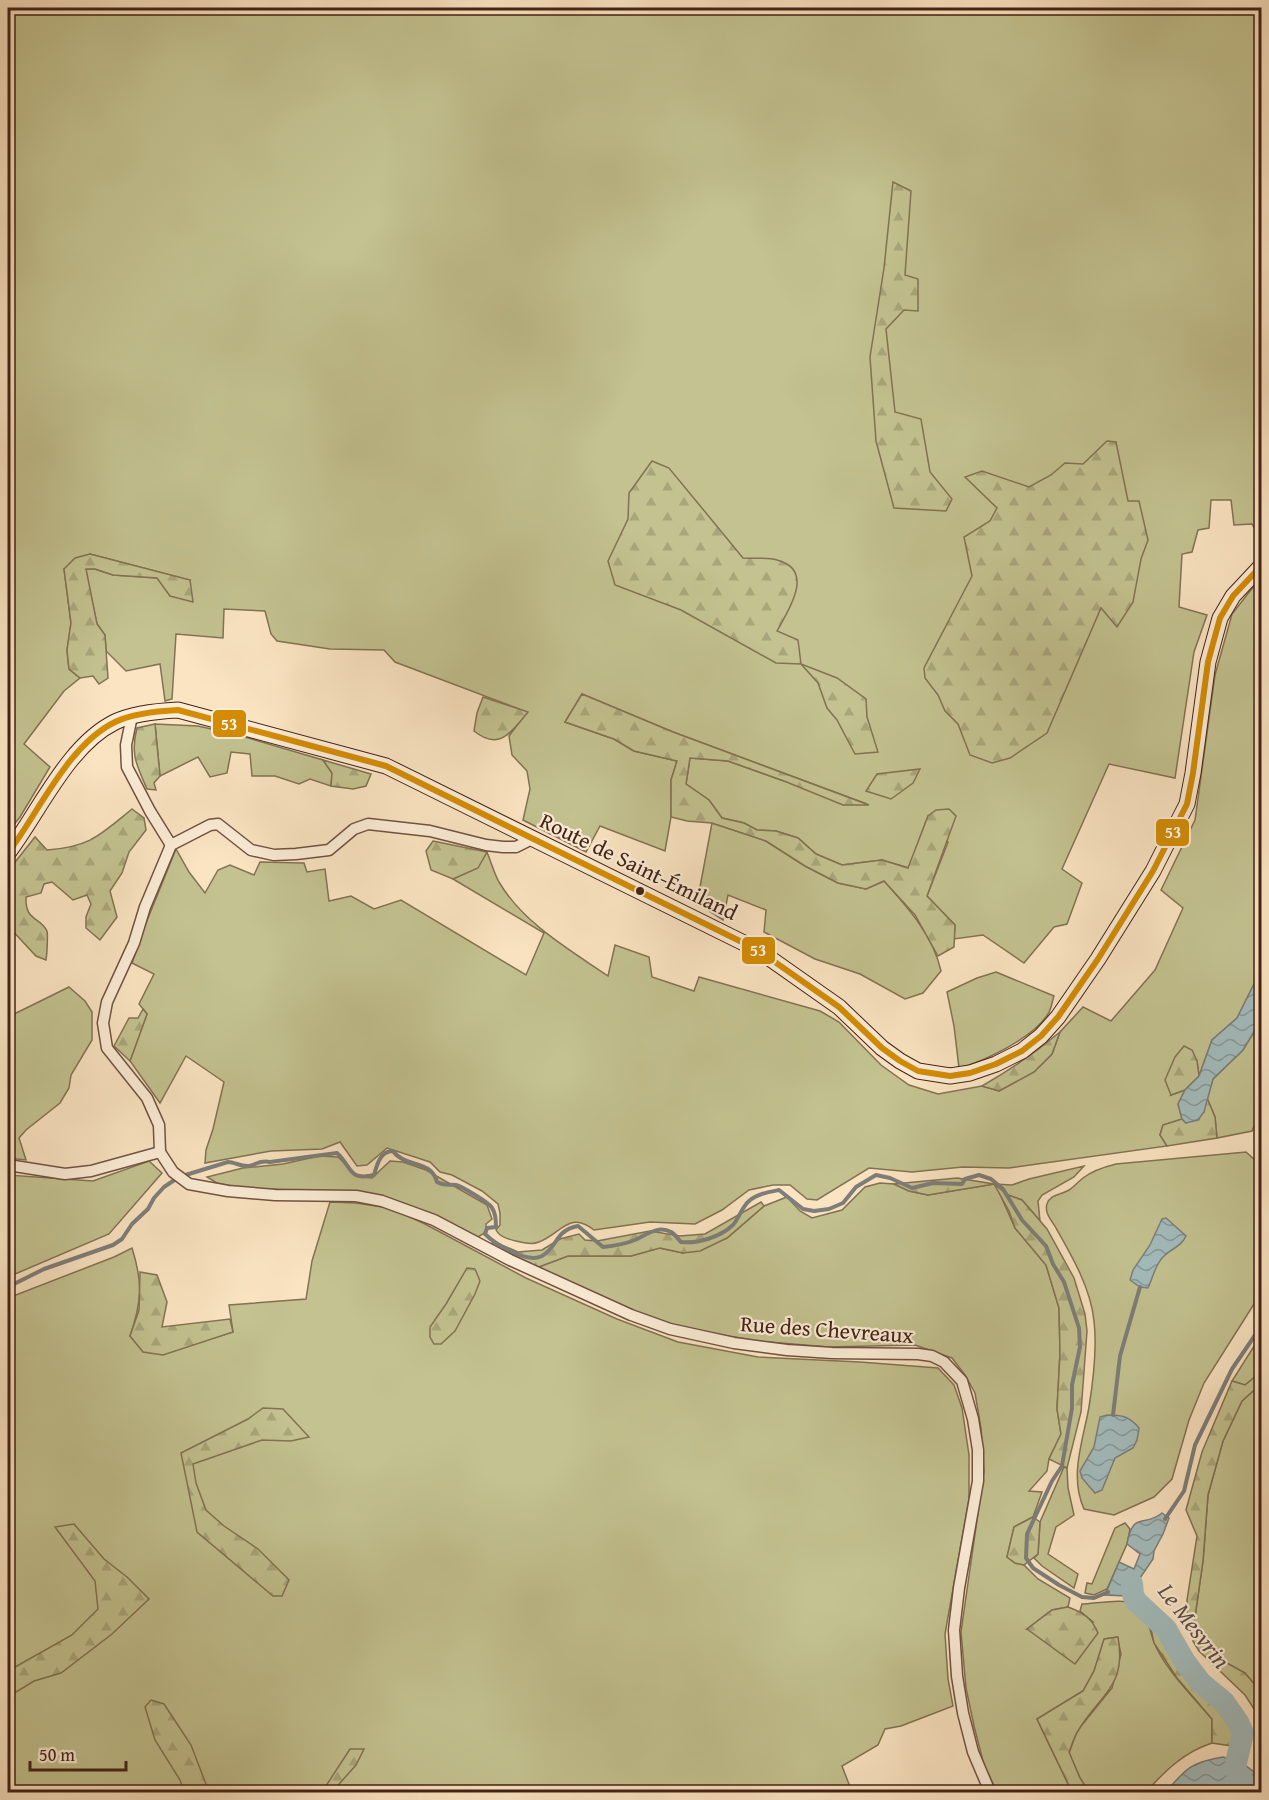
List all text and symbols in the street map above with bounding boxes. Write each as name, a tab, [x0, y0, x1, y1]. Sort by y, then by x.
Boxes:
line badge: 53	[212, 709, 247, 738]
text: 53	[221, 712, 237, 736]
street label: Route de Saint-Émiland	[535, 804, 744, 928]
line badge: 53	[1155, 818, 1190, 847]
text: 53	[1165, 820, 1181, 844]
unlabelled marker	[634, 885, 646, 897]
line badge: 53	[741, 936, 776, 965]
text: 53	[750, 938, 766, 962]
street label: Rue des Chevreaux	[739, 1307, 915, 1351]
water label: Le Mesvrin	[1149, 1575, 1239, 1676]
scale bar	[30, 1734, 126, 1772]
text: 50 m	[39, 1741, 75, 1768]

